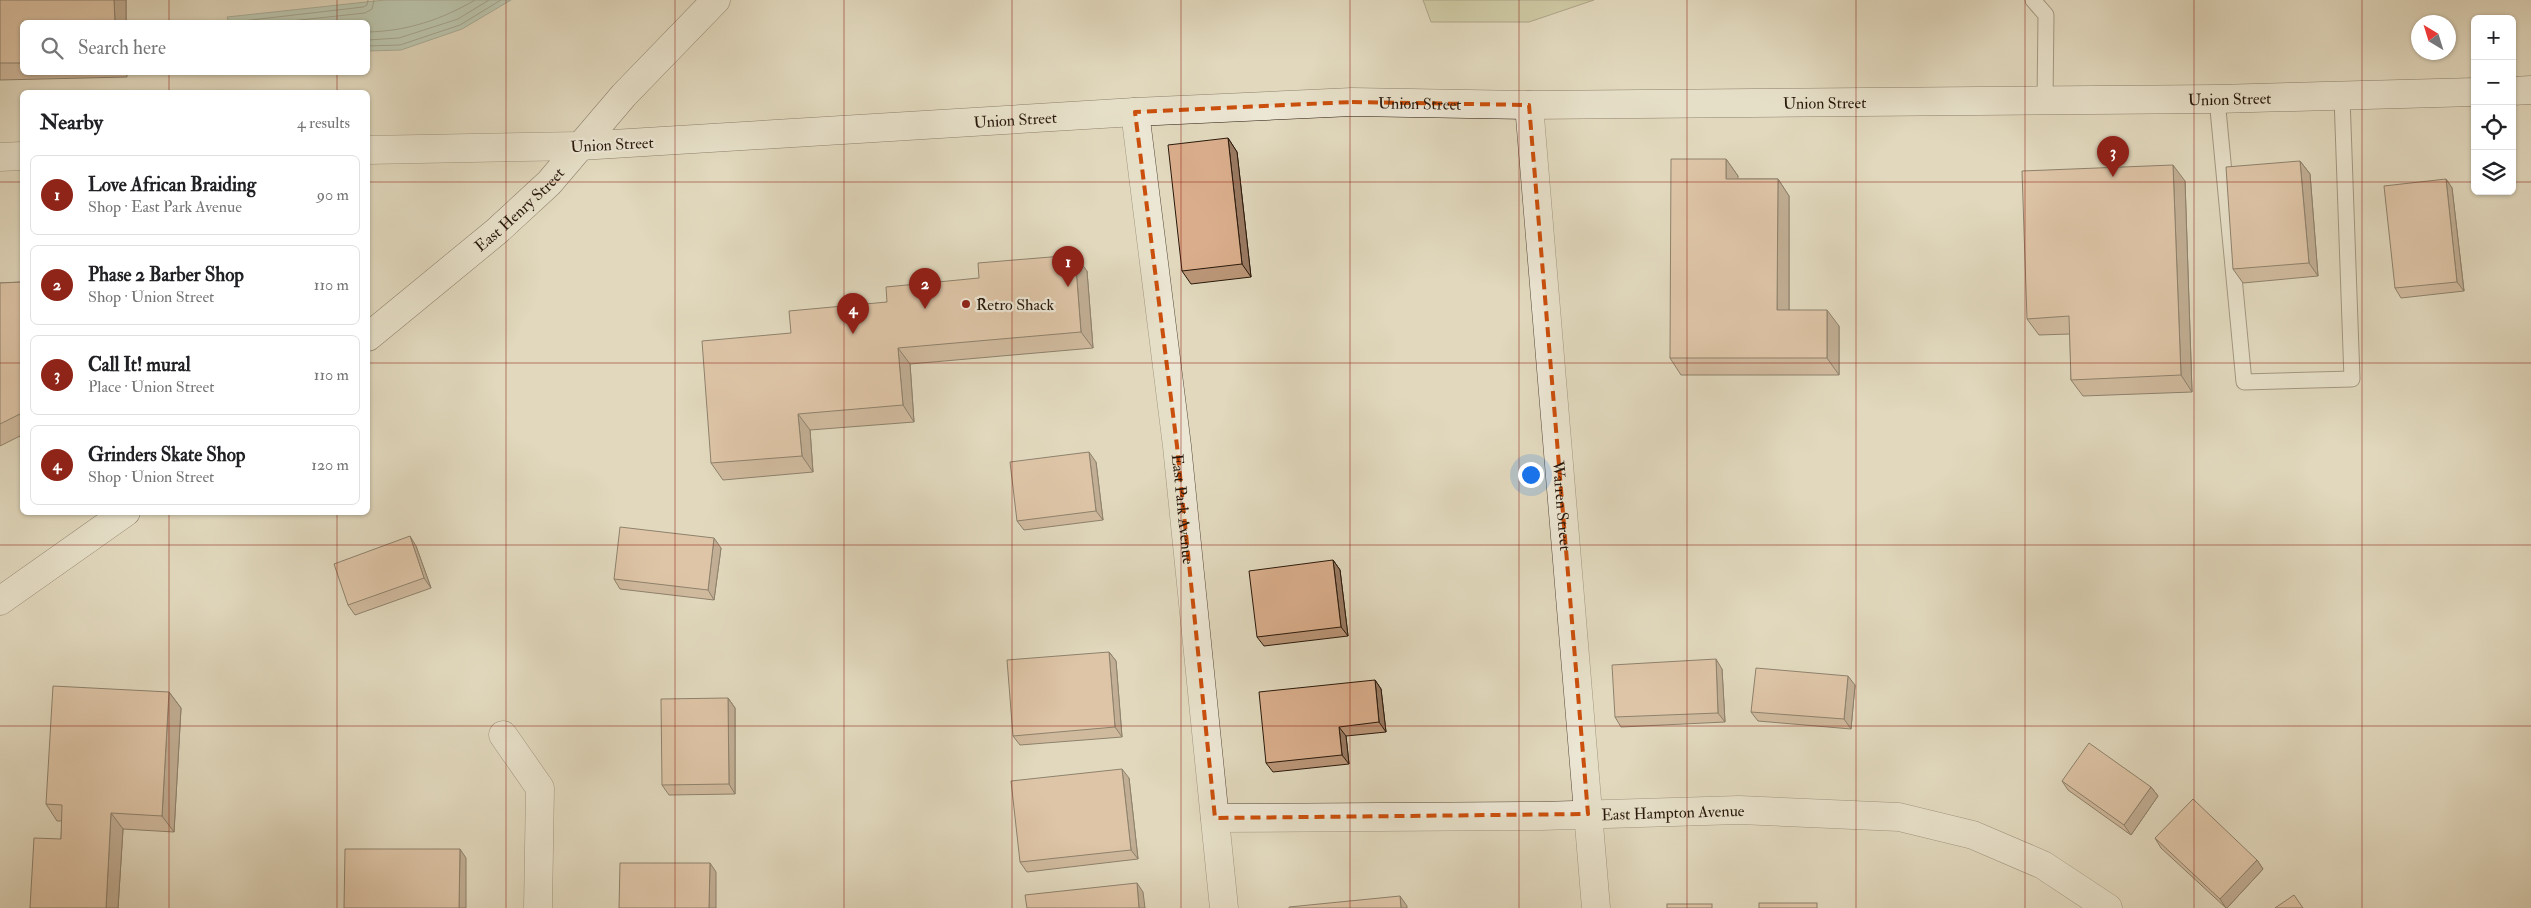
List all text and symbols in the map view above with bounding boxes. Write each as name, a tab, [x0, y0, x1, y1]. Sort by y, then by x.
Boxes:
north arrow	[2411, 15, 2456, 60]
map controls	[2471, 15, 2516, 195]
button: +	[2471, 15, 2516, 60]
search box	[20, 20, 370, 75]
icon: search	[38, 34, 66, 62]
text: Search here	[78, 36, 166, 60]
button: −	[2471, 60, 2516, 105]
street label: Union Street	[2188, 89, 2272, 110]
street label: Union Street	[1378, 93, 1462, 115]
street label: Union Street	[1783, 93, 1866, 114]
button: locate	[2471, 105, 2516, 150]
street label: Union Street	[973, 108, 1057, 133]
text: Nearby	[40, 109, 103, 136]
text: 4 results	[297, 113, 350, 133]
street label: Union Street	[570, 133, 654, 157]
pin: 3	[2097, 136, 2129, 177]
button: layers	[2471, 150, 2516, 195]
street label: East Henry Street	[471, 164, 569, 256]
text: Love African Braiding	[88, 173, 256, 197]
text: 1	[54, 185, 60, 205]
text: 90 m	[317, 185, 349, 205]
text: Shop · East Park Avenue	[88, 197, 242, 217]
pin: 1	[1052, 246, 1084, 287]
text: Phase 2 Barber Shop	[88, 263, 244, 287]
pin: 2	[909, 268, 941, 309]
text: 2	[53, 275, 61, 295]
text: 110 m	[314, 275, 349, 295]
text: Shop · Union Street	[88, 287, 214, 307]
pin: 4	[837, 293, 869, 334]
place label: Retro Shack	[976, 295, 1055, 315]
marker: Retro Shack	[960, 298, 972, 310]
text: Call It! mural	[88, 353, 191, 377]
text: 3	[54, 365, 60, 385]
text: 110 m	[314, 365, 349, 385]
text: Place · Union Street	[88, 377, 214, 397]
text: Grinders Skate Shop	[88, 443, 245, 467]
street label: East Park Avenue	[1167, 453, 1198, 566]
text: 4	[53, 455, 61, 475]
text: 120 m	[311, 455, 349, 475]
street label: Warren Street	[1548, 459, 1575, 551]
your location	[1518, 462, 1544, 488]
text: Shop · Union Street	[88, 467, 214, 487]
street label: East Hampton Avenue	[1601, 801, 1745, 825]

